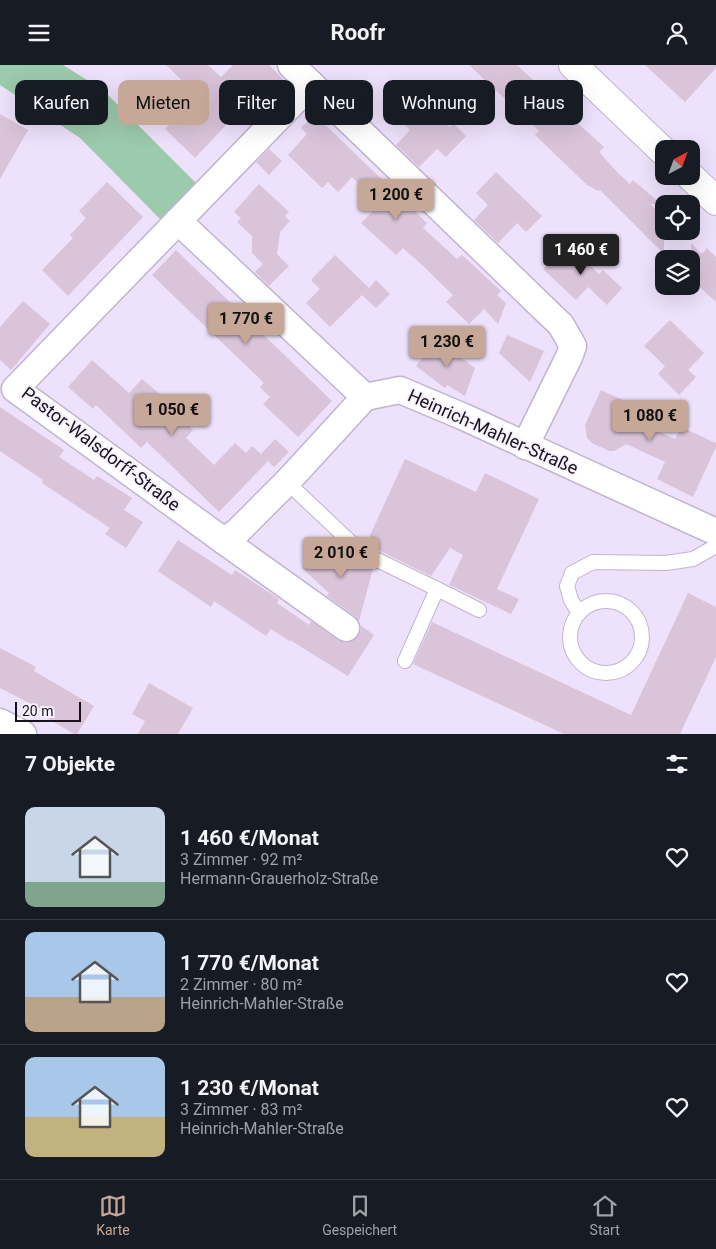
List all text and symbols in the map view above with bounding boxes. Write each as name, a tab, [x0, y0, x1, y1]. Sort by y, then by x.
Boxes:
icon: menu	[25, 19, 53, 47]
icon: person	[663, 19, 691, 47]
text: Roofr	[331, 20, 385, 45]
chip: Kaufen	[15, 80, 108, 125]
chip: Mieten	[118, 80, 209, 125]
chip: Filter	[219, 80, 295, 125]
chip: Neu	[305, 80, 373, 125]
chip: Wohnung	[383, 80, 495, 125]
chip: Haus	[505, 80, 583, 125]
north arrow	[655, 140, 700, 185]
map controls	[655, 140, 700, 295]
pin: 1 200 €	[350, 179, 442, 221]
text: 1 200 €	[369, 185, 423, 204]
button: locate	[655, 195, 700, 240]
pin: 1 460 €	[535, 233, 627, 276]
text: 1 460 €	[554, 240, 608, 259]
button: layers	[655, 250, 700, 295]
pin: 1 770 €	[200, 303, 292, 345]
text: 1 770 €	[219, 309, 273, 328]
pin: 1 230 €	[401, 325, 493, 368]
text: 1 230 €	[420, 332, 474, 351]
street label: Pastor-Walsdorff-Straße	[18, 382, 185, 515]
street label: Heinrich-Mahler-Straße	[405, 384, 582, 479]
pin: 1 050 €	[126, 393, 218, 436]
pin: 1 080 €	[604, 399, 696, 442]
text: 1 050 €	[145, 400, 199, 419]
text: 1 080 €	[623, 406, 677, 425]
pin: 2 010 €	[295, 537, 387, 579]
text: 2 010 €	[314, 543, 368, 562]
scale bar	[15, 699, 81, 722]
text: 20 m	[22, 703, 54, 719]
icon: filters	[663, 750, 691, 778]
text: 7 Objekte	[25, 752, 115, 776]
text: 1 460 €/Monat	[180, 826, 319, 850]
icon: home	[65, 827, 125, 887]
icon: heart	[663, 843, 691, 871]
text: 3 Zimmer · 92 m²	[180, 850, 302, 869]
text: Hermann-Grauerholz-Straße	[180, 869, 378, 888]
text: 1 770 €/Monat	[180, 951, 319, 975]
icon: home	[65, 952, 125, 1012]
icon: heart	[663, 968, 691, 996]
text: 2 Zimmer · 80 m²	[180, 975, 302, 994]
text: Heinrich-Mahler-Straße	[180, 994, 344, 1013]
text: 1 230 €/Monat	[180, 1076, 319, 1100]
icon: home	[65, 1077, 125, 1137]
icon: heart	[663, 1093, 691, 1121]
text: 3 Zimmer · 83 m²	[180, 1100, 302, 1119]
text: Heinrich-Mahler-Straße	[180, 1119, 344, 1138]
tab: Karte	[96, 1192, 130, 1238]
tab: Gespeichert	[322, 1192, 397, 1238]
tab: Start	[590, 1192, 620, 1238]

